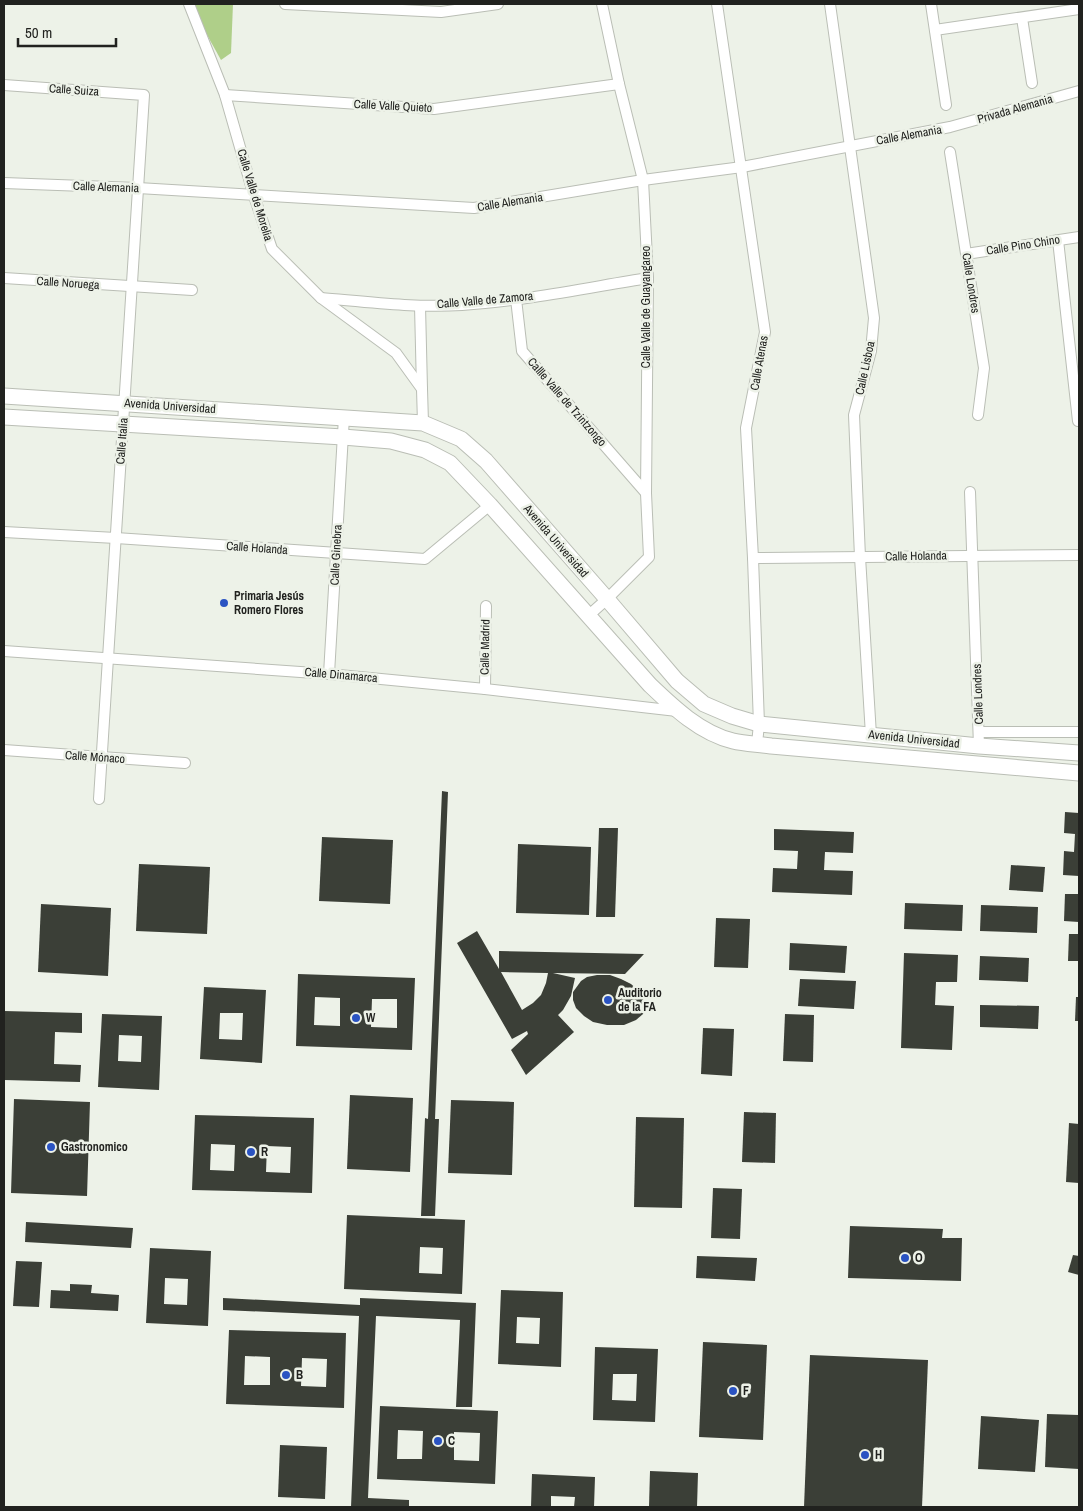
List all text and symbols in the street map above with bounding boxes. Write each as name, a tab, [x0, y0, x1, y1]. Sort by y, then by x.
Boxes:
scale bar	[18, 15, 115, 47]
text: 50 m	[25, 22, 52, 43]
street label: Calle Suiza	[48, 80, 100, 100]
street label: Privada Alemania	[975, 90, 1055, 127]
street label: Calle Valle Quieto	[353, 96, 433, 116]
street label: Calle Alemania	[875, 121, 943, 149]
street label: Calle Valle de Morelia	[233, 147, 277, 244]
street label: Calle Alemania	[73, 178, 140, 196]
street label: Calle Alemania	[476, 189, 544, 215]
street label: Calle Pino Chino	[985, 231, 1061, 259]
street label: Calle Valle de Guayangareo	[638, 246, 654, 368]
street label: Calle Londres	[958, 252, 984, 314]
street label: Calle Noruega	[36, 273, 100, 293]
street label: Calle Valle de Zamora	[436, 288, 534, 312]
street label: Calle Atenas	[746, 334, 772, 392]
street label: Calle Lisboa	[851, 339, 879, 396]
street label: Callle Valle de Tzintzongo	[524, 354, 610, 450]
street label: Avenida Universidad	[123, 395, 216, 417]
street label: Calle Italia	[112, 417, 132, 465]
street label: Avenida Universidad	[519, 500, 592, 581]
street label: Calle Ginebra	[326, 524, 346, 586]
street label: Calle Holanda	[226, 538, 289, 558]
street label: Calle Holanda	[885, 547, 948, 565]
place label: Primaria Jesús Romero Flores	[234, 588, 305, 618]
marker: Primaria Jesús Romero Flores	[218, 597, 230, 609]
street label: Calle Madrid	[477, 619, 493, 675]
street label: Calle Londres	[969, 663, 987, 725]
street label: Calle Dinamarca	[304, 664, 379, 686]
street label: Avenida Universidad	[867, 726, 960, 752]
street label: Calle Mónaco	[64, 747, 126, 767]
place label: Auditorio de la FA	[618, 985, 662, 1015]
marker: Auditorio de la FA	[602, 994, 614, 1006]
place label: W	[366, 1010, 376, 1026]
marker: W	[350, 1012, 362, 1024]
place label: Gastronomico	[61, 1139, 128, 1155]
marker: Gastronomico	[45, 1141, 57, 1153]
place label: R	[261, 1144, 268, 1160]
marker: R	[245, 1146, 257, 1158]
place label: O	[915, 1250, 923, 1266]
marker: O	[899, 1252, 911, 1264]
place label: B	[296, 1367, 303, 1383]
marker: B	[280, 1369, 292, 1381]
place label: F	[743, 1383, 749, 1399]
marker: F	[727, 1385, 739, 1397]
place label: C	[448, 1433, 455, 1449]
marker: C	[432, 1435, 444, 1447]
place label: H	[875, 1447, 882, 1463]
marker: H	[859, 1449, 871, 1461]

